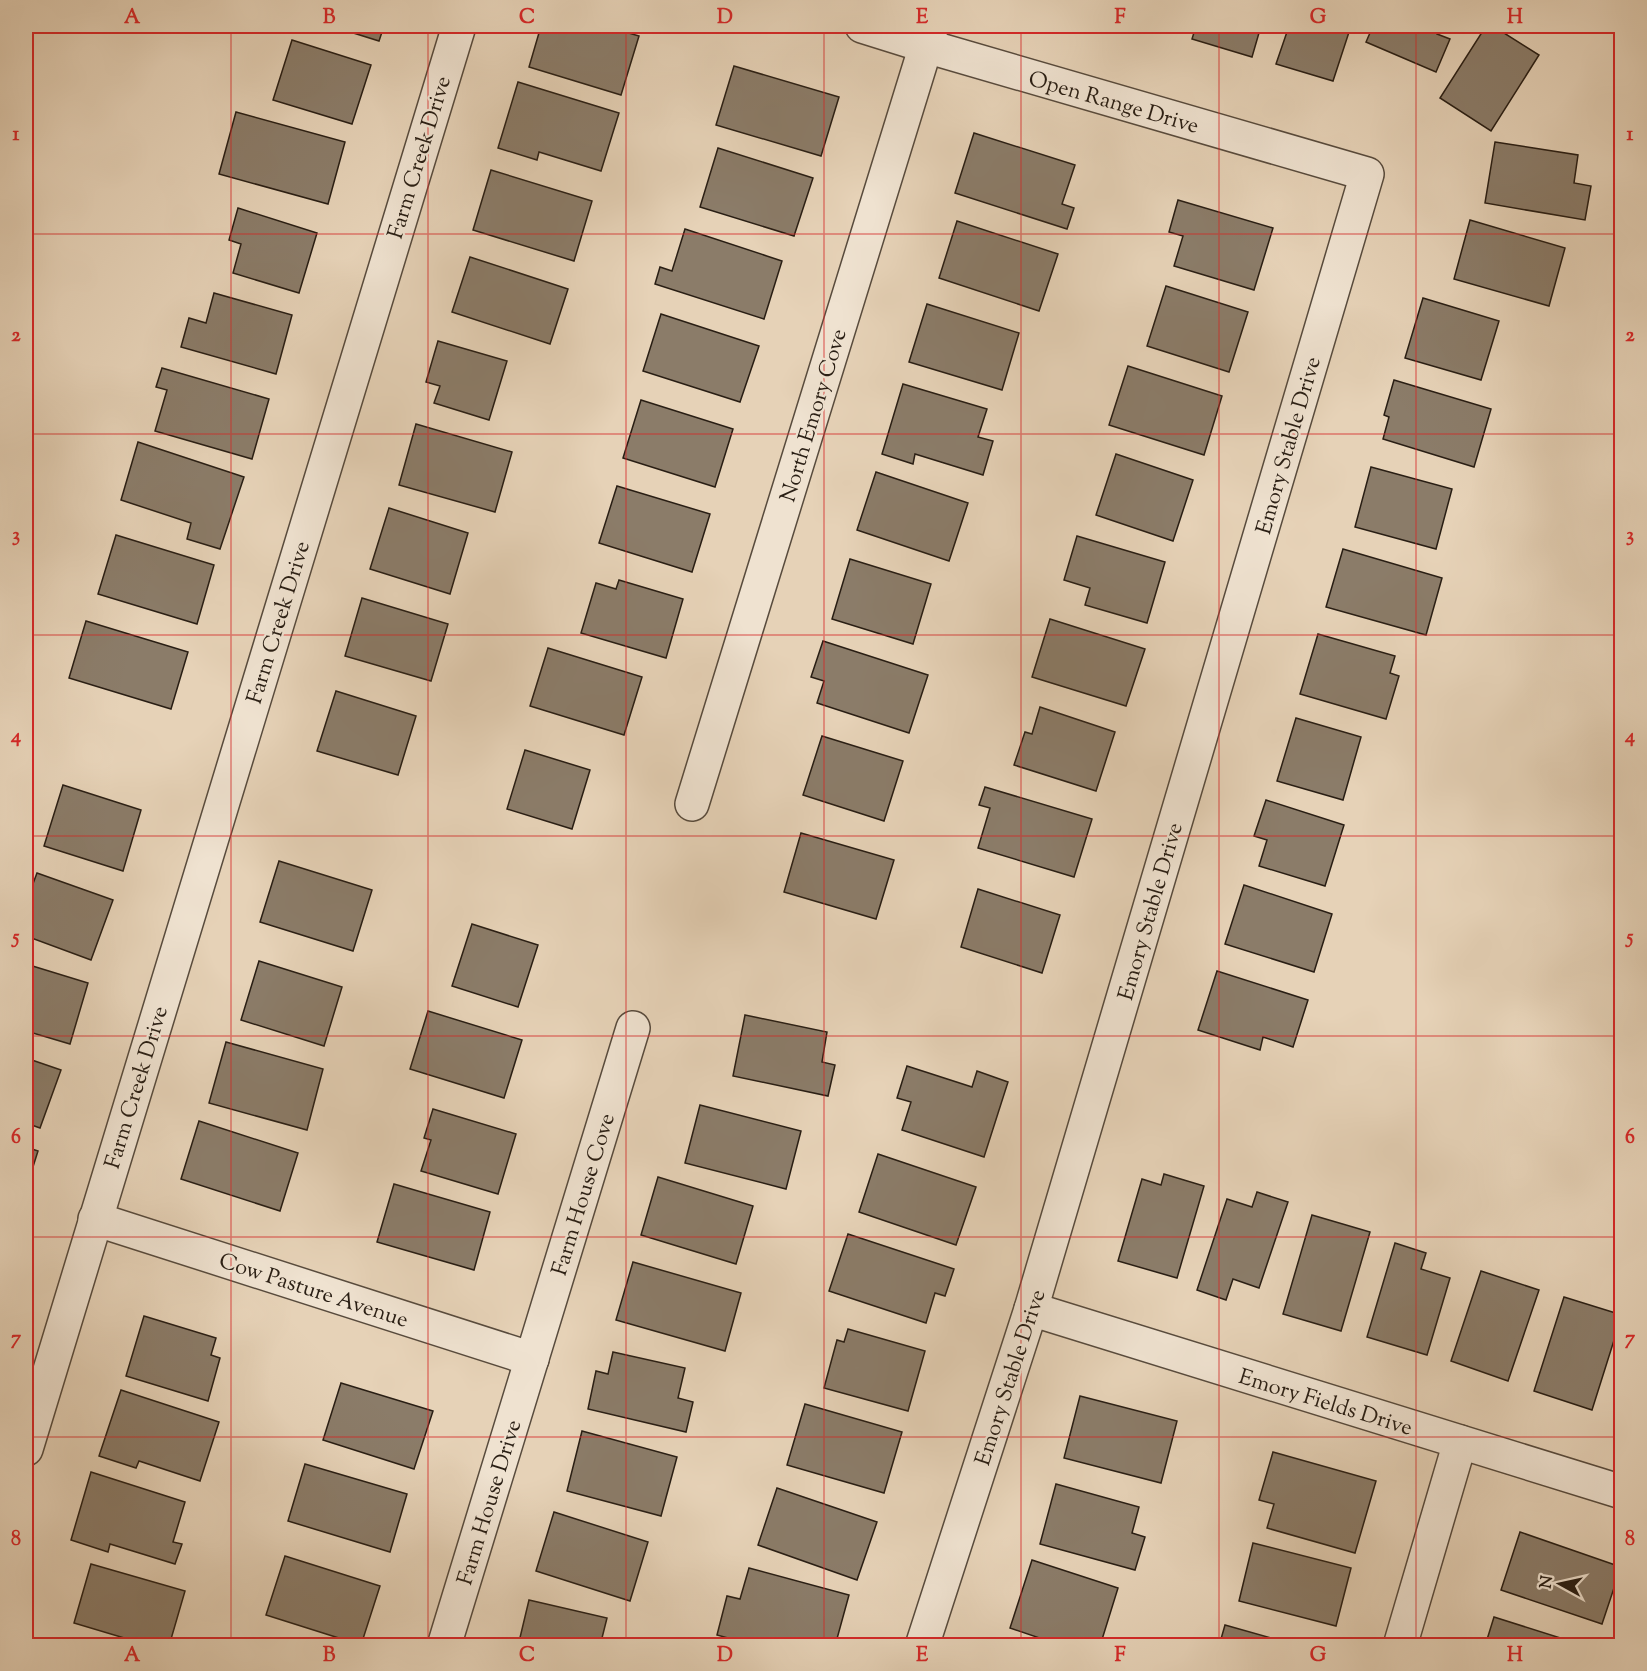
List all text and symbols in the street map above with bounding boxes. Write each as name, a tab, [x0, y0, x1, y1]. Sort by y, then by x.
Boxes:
text: A	[124, 4, 141, 33]
text: B	[323, 4, 336, 33]
text: C	[519, 4, 535, 33]
text: D	[717, 4, 733, 33]
text: E	[916, 4, 929, 33]
text: F	[1114, 4, 1126, 33]
text: G	[1310, 4, 1327, 33]
text: H	[1507, 4, 1523, 33]
street label: Open Range Drive	[1024, 64, 1202, 144]
street label: Farm Creek Drive	[381, 73, 461, 243]
text: 1	[13, 121, 20, 150]
text: 1	[1627, 121, 1634, 150]
text: 2	[11, 322, 21, 351]
text: 2	[1625, 322, 1635, 351]
street label: North Emory Cove	[773, 325, 856, 506]
street label: Emory Stable Drive	[1249, 353, 1331, 538]
text: 3	[12, 522, 20, 551]
text: 3	[1626, 522, 1634, 551]
street label: Farm Creek Drive	[240, 538, 320, 708]
text: 4	[10, 723, 21, 752]
text: 4	[1624, 723, 1635, 752]
street label: Emory Stable Drive	[1111, 819, 1193, 1004]
text: 5	[11, 924, 20, 953]
text: 5	[1625, 924, 1634, 953]
street label: Farm Creek Drive	[98, 1003, 178, 1173]
street label: Farm House Cove	[545, 1110, 625, 1280]
text: 6	[11, 1124, 21, 1153]
text: 6	[1625, 1124, 1635, 1153]
street label: Cow Pasture Avenue	[214, 1246, 412, 1338]
street label: Emory Stable Drive	[968, 1286, 1055, 1470]
text: 7	[11, 1325, 22, 1354]
text: 7	[1625, 1325, 1636, 1354]
street label: Emory Fields Drive	[1234, 1362, 1416, 1445]
street label: Farm House Drive	[451, 1416, 531, 1590]
text: 8	[11, 1526, 21, 1555]
text: 8	[1625, 1526, 1635, 1555]
north arrow	[1530, 1554, 1590, 1614]
text: N	[1535, 1574, 1560, 1590]
text: A	[124, 1642, 141, 1671]
text: B	[323, 1642, 336, 1671]
text: C	[519, 1642, 535, 1671]
text: D	[717, 1642, 733, 1671]
text: E	[916, 1642, 929, 1671]
text: F	[1114, 1642, 1126, 1671]
text: G	[1310, 1642, 1327, 1671]
text: H	[1507, 1642, 1523, 1671]

